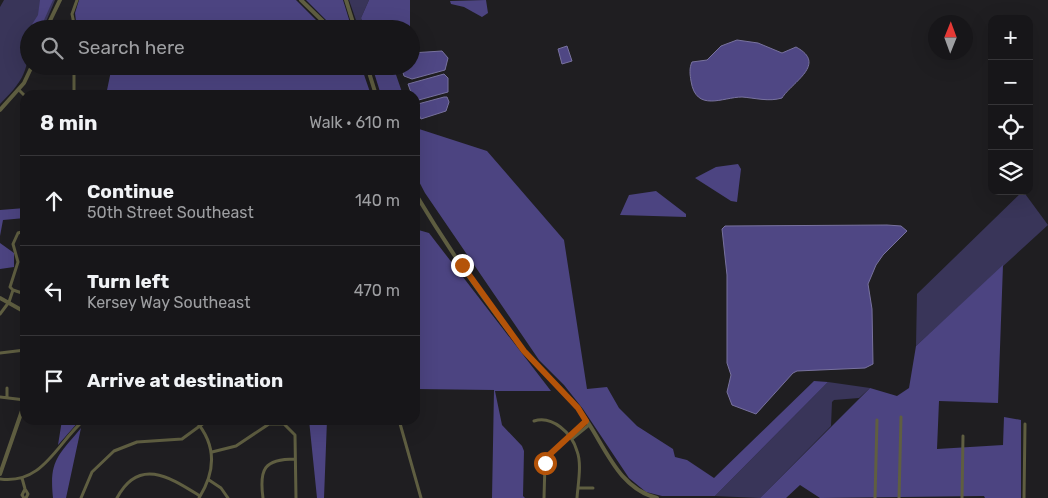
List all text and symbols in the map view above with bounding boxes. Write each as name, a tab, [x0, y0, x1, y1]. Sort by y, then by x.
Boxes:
north arrow	[928, 15, 973, 60]
map controls	[988, 15, 1033, 195]
button: +	[988, 15, 1033, 60]
search box	[20, 20, 420, 75]
icon: search	[38, 34, 66, 62]
text: Search here	[78, 36, 185, 59]
button: −	[988, 60, 1033, 105]
button: locate	[988, 105, 1033, 150]
text: 8 min	[40, 110, 97, 135]
text: Walk · 610 m	[309, 113, 400, 132]
button: layers	[988, 150, 1033, 195]
text: Continue	[87, 180, 174, 203]
icon: ahead	[40, 187, 68, 215]
text: 140 m	[355, 191, 400, 210]
text: 50th Street Southeast	[87, 203, 254, 222]
route end	[451, 254, 474, 277]
text: Turn left	[87, 270, 169, 293]
icon: left	[40, 277, 68, 305]
text: 470 m	[354, 281, 400, 300]
text: Kersey Way Southeast	[87, 293, 250, 312]
icon: arrive	[40, 367, 68, 395]
text: Arrive at destination	[87, 369, 283, 392]
route start	[534, 452, 557, 475]

